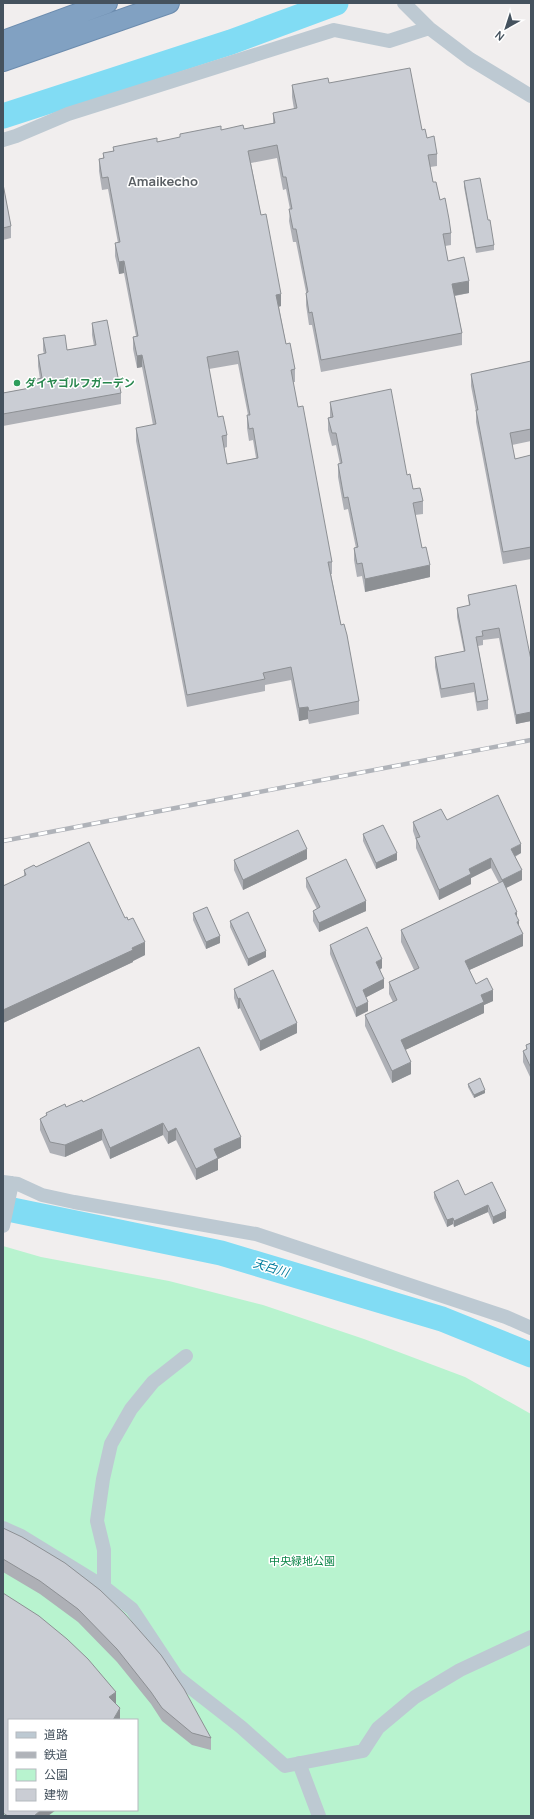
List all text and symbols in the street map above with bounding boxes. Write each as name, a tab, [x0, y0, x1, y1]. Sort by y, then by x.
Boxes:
north arrow	[486, 8, 526, 48]
text: N	[492, 28, 507, 44]
district label: Amaikecho	[128, 172, 198, 190]
place label: ダイヤゴルフガーデン	[25, 375, 135, 390]
marker: ダイヤゴルフガーデン	[12, 378, 22, 388]
water label: 天白川	[251, 1254, 293, 1281]
park label: 中央緑地公園	[269, 1553, 335, 1568]
legend	[8, 1719, 138, 1811]
text: 道路	[44, 1726, 68, 1743]
text: 鉄道	[44, 1746, 68, 1763]
text: 公園	[44, 1766, 68, 1783]
text: 建物	[44, 1786, 68, 1803]

